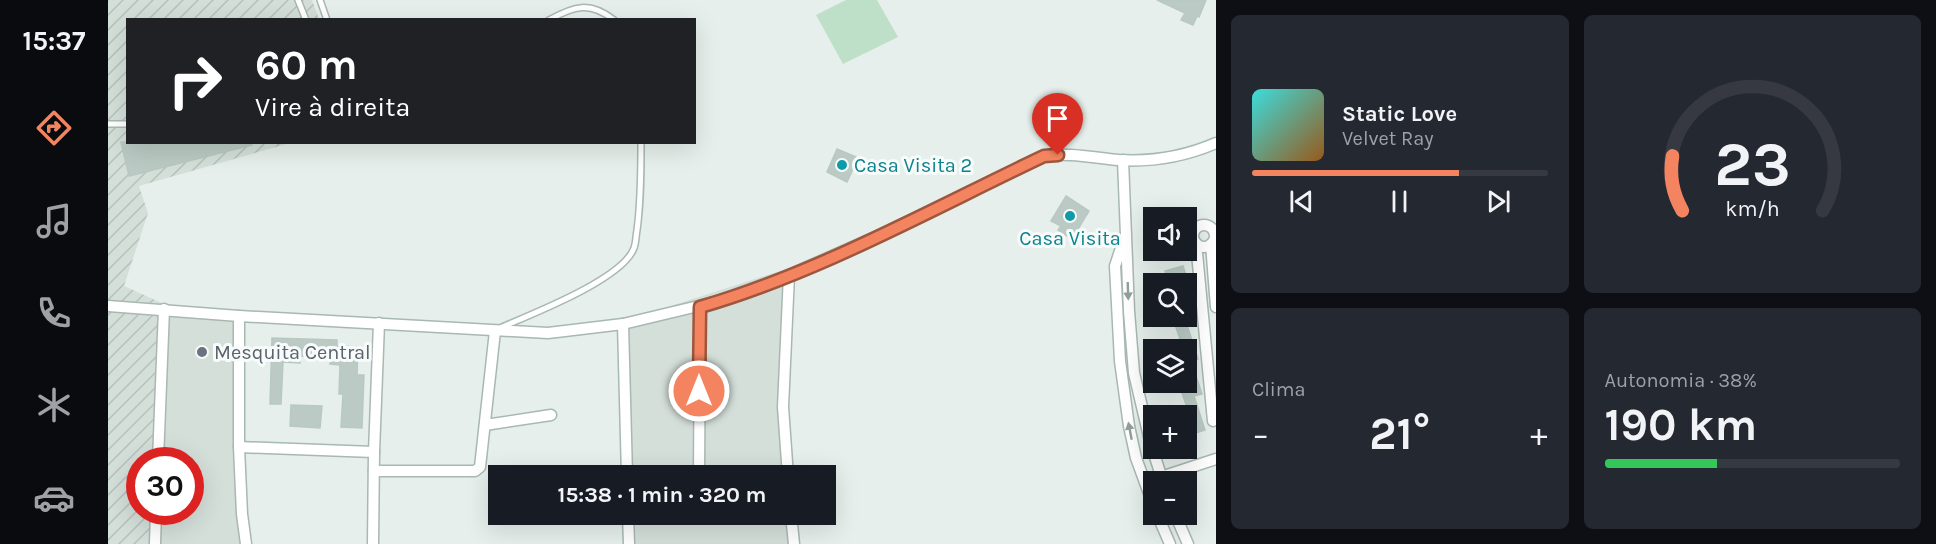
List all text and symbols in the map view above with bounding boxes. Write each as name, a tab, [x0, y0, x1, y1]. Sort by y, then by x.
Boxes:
text: 15:37	[23, 25, 85, 57]
text: 60 m	[255, 40, 358, 90]
icon: right	[156, 42, 234, 120]
text: Vire à direita	[255, 91, 410, 123]
pin	[1032, 93, 1083, 155]
text: Static Love	[1342, 101, 1457, 127]
icon: arrive	[1041, 102, 1074, 135]
icon: directions	[33, 107, 75, 149]
text: Velvet Ray	[1342, 127, 1434, 150]
text: 23	[1714, 128, 1791, 201]
place label: Casa Visita 2	[854, 154, 972, 177]
marker: Casa Visita 2	[835, 158, 849, 172]
icon: previous	[1285, 185, 1318, 218]
icon: pause	[1383, 185, 1416, 218]
icon: next	[1482, 185, 1515, 218]
text: km/h	[1725, 196, 1779, 221]
icon: music	[33, 200, 75, 242]
map controls	[1143, 207, 1197, 525]
button: sound	[1143, 207, 1197, 261]
marker: Casa Visita	[1063, 209, 1077, 223]
place label: Casa Visita	[1019, 227, 1121, 250]
button: search	[1143, 273, 1197, 327]
one-way arrow	[1124, 281, 1133, 300]
icon: phone	[33, 292, 75, 334]
button: layers	[1143, 339, 1197, 393]
place label: Mesquita Central	[214, 341, 371, 364]
marker: Mesquita Central	[195, 345, 209, 359]
position arrow	[667, 359, 731, 423]
text: Autonomia · 38%	[1605, 369, 1757, 392]
text: Clima	[1252, 378, 1306, 401]
icon: climate	[33, 384, 75, 426]
text: 190 km	[1605, 399, 1757, 451]
button: +	[1143, 405, 1197, 459]
text: 21°	[1369, 408, 1430, 460]
text: −	[1252, 415, 1269, 453]
text: +	[1530, 415, 1547, 453]
one-way arrow	[1125, 421, 1135, 440]
speed limit sign: 30	[126, 447, 204, 525]
button: −	[1143, 471, 1197, 525]
icon: car	[33, 477, 75, 519]
text: 15:38 · 1 min · 320 m	[558, 482, 766, 508]

